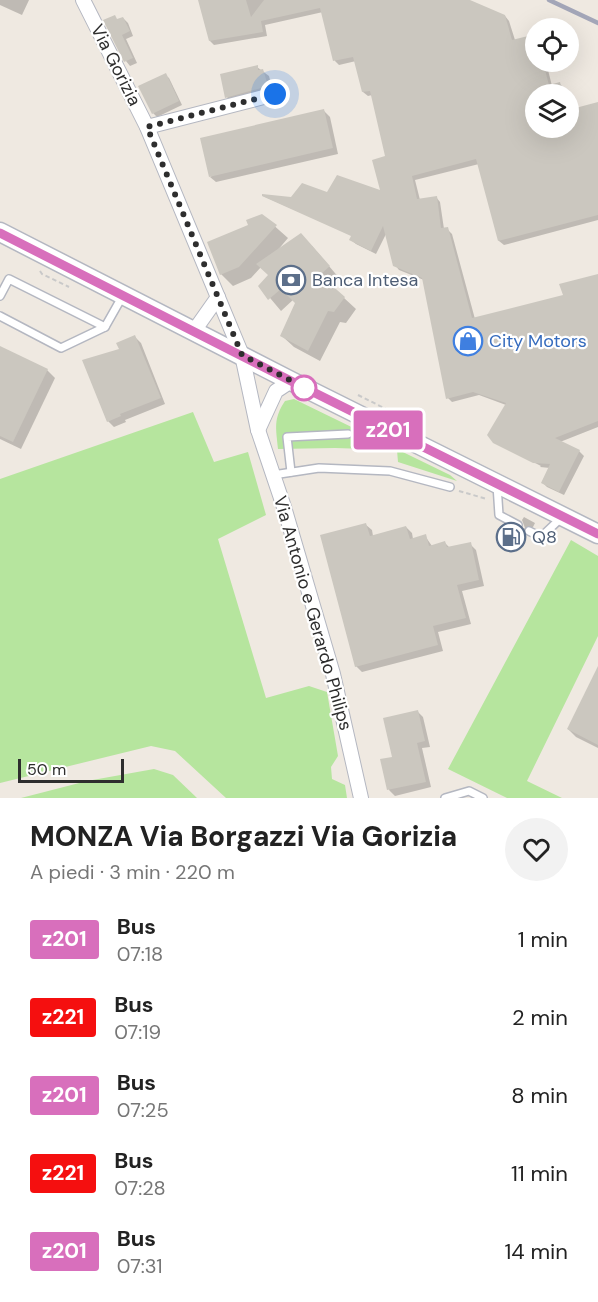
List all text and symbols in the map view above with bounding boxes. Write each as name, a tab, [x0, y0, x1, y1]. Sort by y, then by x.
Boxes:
map controls	[525, 18, 579, 138]
button: locate	[525, 18, 579, 72]
street label: Via Gorizia	[85, 20, 147, 110]
your location	[260, 79, 290, 109]
button: layers	[525, 84, 579, 138]
bank icon: Banca Intesa	[275, 264, 307, 296]
place label: Banca Intesa	[312, 268, 418, 292]
shop icon: City Motors	[452, 325, 484, 357]
place label: City Motors	[489, 329, 587, 353]
unlabelled marker	[291, 375, 317, 401]
line badge: z201	[346, 410, 430, 450]
text: z201	[366, 416, 410, 444]
street label: Via Antonio e Gerardo Philips	[268, 493, 358, 733]
fuel station icon: Q8	[495, 521, 527, 553]
place label: Q8	[532, 525, 557, 549]
scale bar	[18, 756, 124, 784]
text: 50 m	[27, 759, 66, 780]
text: MONZA Via Borgazzi Via Gorizia	[30, 818, 457, 855]
button: heart	[505, 818, 568, 881]
text: A piedi · 3 min · 220 m	[30, 859, 235, 885]
text: Bus	[117, 912, 156, 941]
text: z201	[42, 925, 87, 953]
text: 1 min	[518, 925, 568, 954]
text: 07:18	[117, 941, 163, 967]
text: Bus	[114, 990, 153, 1019]
text: z221	[42, 1003, 84, 1031]
text: 2 min	[512, 1003, 568, 1032]
text: 07:19	[114, 1019, 161, 1045]
text: Bus	[117, 1068, 156, 1097]
text: z201	[42, 1081, 87, 1109]
text: 8 min	[511, 1081, 568, 1110]
text: 07:25	[117, 1097, 169, 1123]
text: Bus	[114, 1146, 153, 1175]
text: z221	[42, 1159, 84, 1187]
text: 11 min	[511, 1159, 568, 1188]
text: 07:28	[114, 1175, 166, 1201]
text: Bus	[117, 1224, 156, 1253]
text: z201	[42, 1237, 87, 1265]
text: 14 min	[504, 1237, 568, 1266]
text: 07:31	[117, 1253, 163, 1279]

